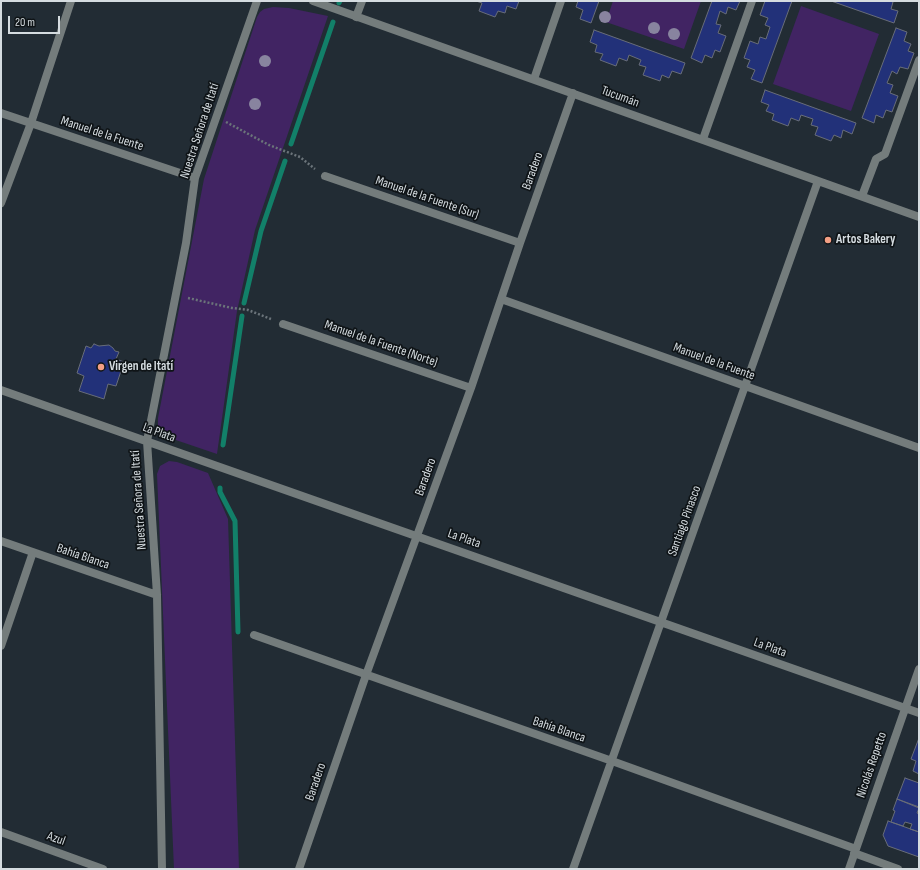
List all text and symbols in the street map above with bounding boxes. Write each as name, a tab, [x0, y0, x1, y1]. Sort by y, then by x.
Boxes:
scale bar	[10, 8, 62, 34]
text: 20 m	[15, 15, 35, 30]
street label: Nuestra Señora de Itatí	[177, 81, 223, 181]
street label: Tucumán	[599, 83, 641, 111]
street label: Manuel de la Fuente	[59, 113, 145, 155]
street label: Baradero	[519, 150, 547, 192]
street label: Manuel de la Fuente (Sur)	[373, 173, 481, 223]
place label: Artos Bakery	[836, 232, 895, 248]
marker: Artos Bakery	[823, 235, 833, 245]
street label: Manuel de la Fuente (Norte)	[322, 317, 440, 371]
street label: Manuel de la Fuente	[671, 340, 757, 384]
place label: Virgen de Itatí	[109, 359, 173, 375]
marker: Virgen de Itatí	[96, 362, 106, 372]
street label: La Plata	[141, 420, 177, 446]
street label: Nuestra Señora de Itatí	[128, 450, 150, 550]
street label: Baradero	[412, 456, 440, 498]
street label: Santiago Pinasco	[665, 484, 705, 558]
street label: La Plata	[446, 526, 482, 552]
street label: Bahía Blanca	[55, 541, 111, 573]
street label: La Plata	[752, 635, 788, 661]
street label: Bahía Blanca	[531, 714, 587, 746]
street label: Nicolás Repetto	[853, 730, 891, 800]
street label: Baradero	[302, 761, 330, 803]
street label: Azul	[45, 829, 67, 849]

